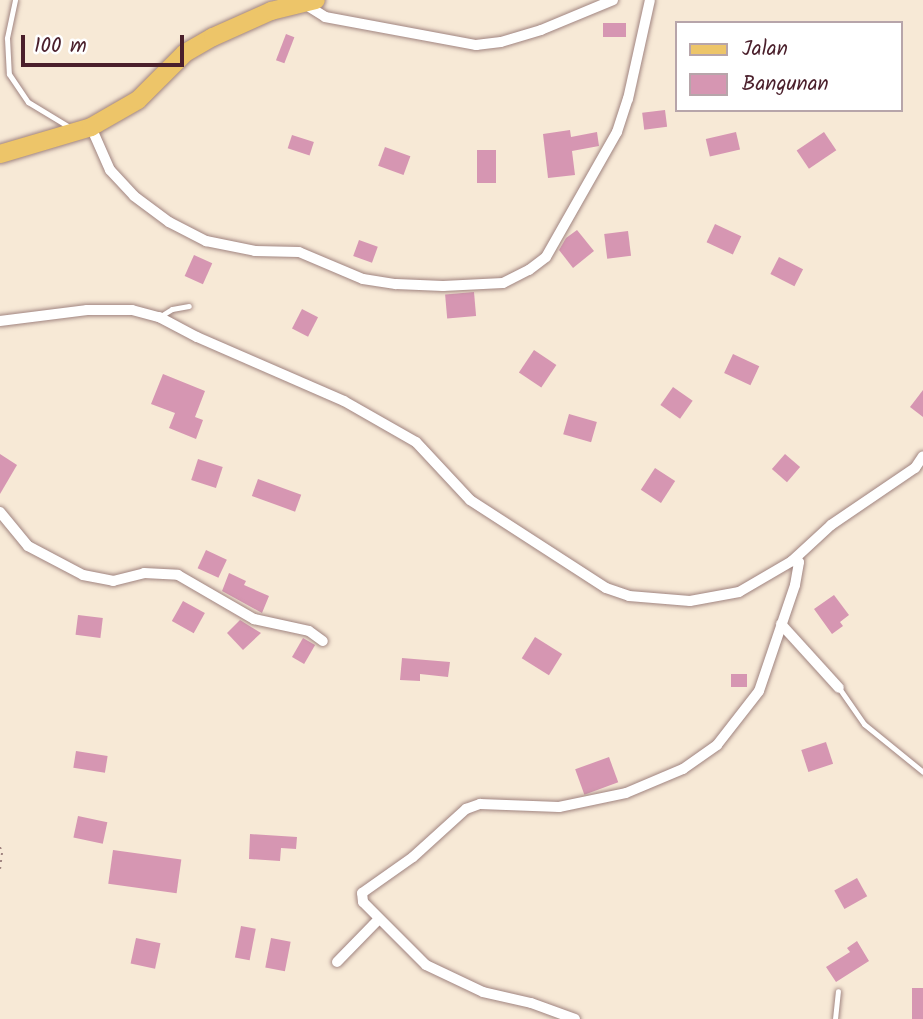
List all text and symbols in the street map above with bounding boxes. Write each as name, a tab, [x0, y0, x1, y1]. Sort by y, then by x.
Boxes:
scale bar	[24, 21, 187, 65]
legend	[674, 21, 902, 112]
text: 100 m	[34, 30, 87, 63]
text: Jalan	[742, 33, 788, 66]
text: Bangunan	[742, 68, 829, 101]

